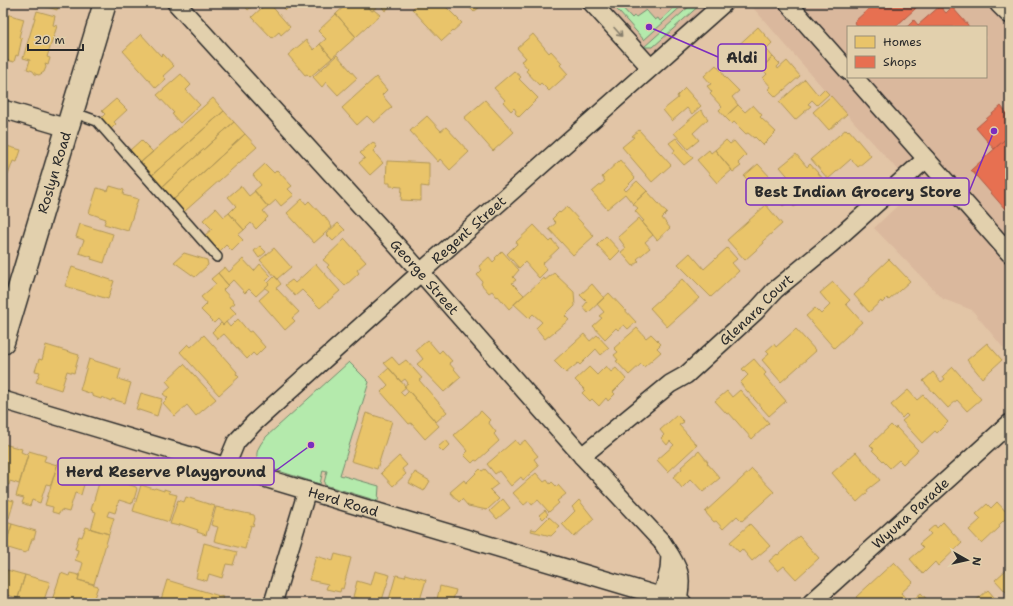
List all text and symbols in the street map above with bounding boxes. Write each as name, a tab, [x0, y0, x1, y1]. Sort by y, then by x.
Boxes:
scale bar	[28, 26, 83, 52]
legend	[847, 26, 987, 78]
one-way arrow	[613, 27, 623, 37]
text: 20 m	[34, 32, 65, 48]
text: Homes	[883, 34, 922, 50]
callout: Aldi	[718, 44, 766, 71]
text: Aldi	[726, 48, 758, 68]
text: Shops	[883, 54, 917, 70]
street label: Roslyn Road	[33, 129, 75, 216]
callout: Best Indian Grocery Store	[746, 178, 969, 205]
text: Best Indian Grocery Store	[755, 182, 961, 202]
street label: Regent Street	[428, 192, 510, 268]
street label: George Street	[386, 235, 463, 319]
street label: Glenara Court	[715, 270, 797, 349]
callout: Herd Reserve Playground	[58, 458, 274, 485]
text: Herd Reserve Playground	[66, 462, 266, 482]
street label: Wyuna Parade	[868, 474, 953, 553]
street label: Herd Road	[306, 483, 381, 521]
north arrow	[947, 540, 987, 580]
text: N	[968, 556, 984, 567]

